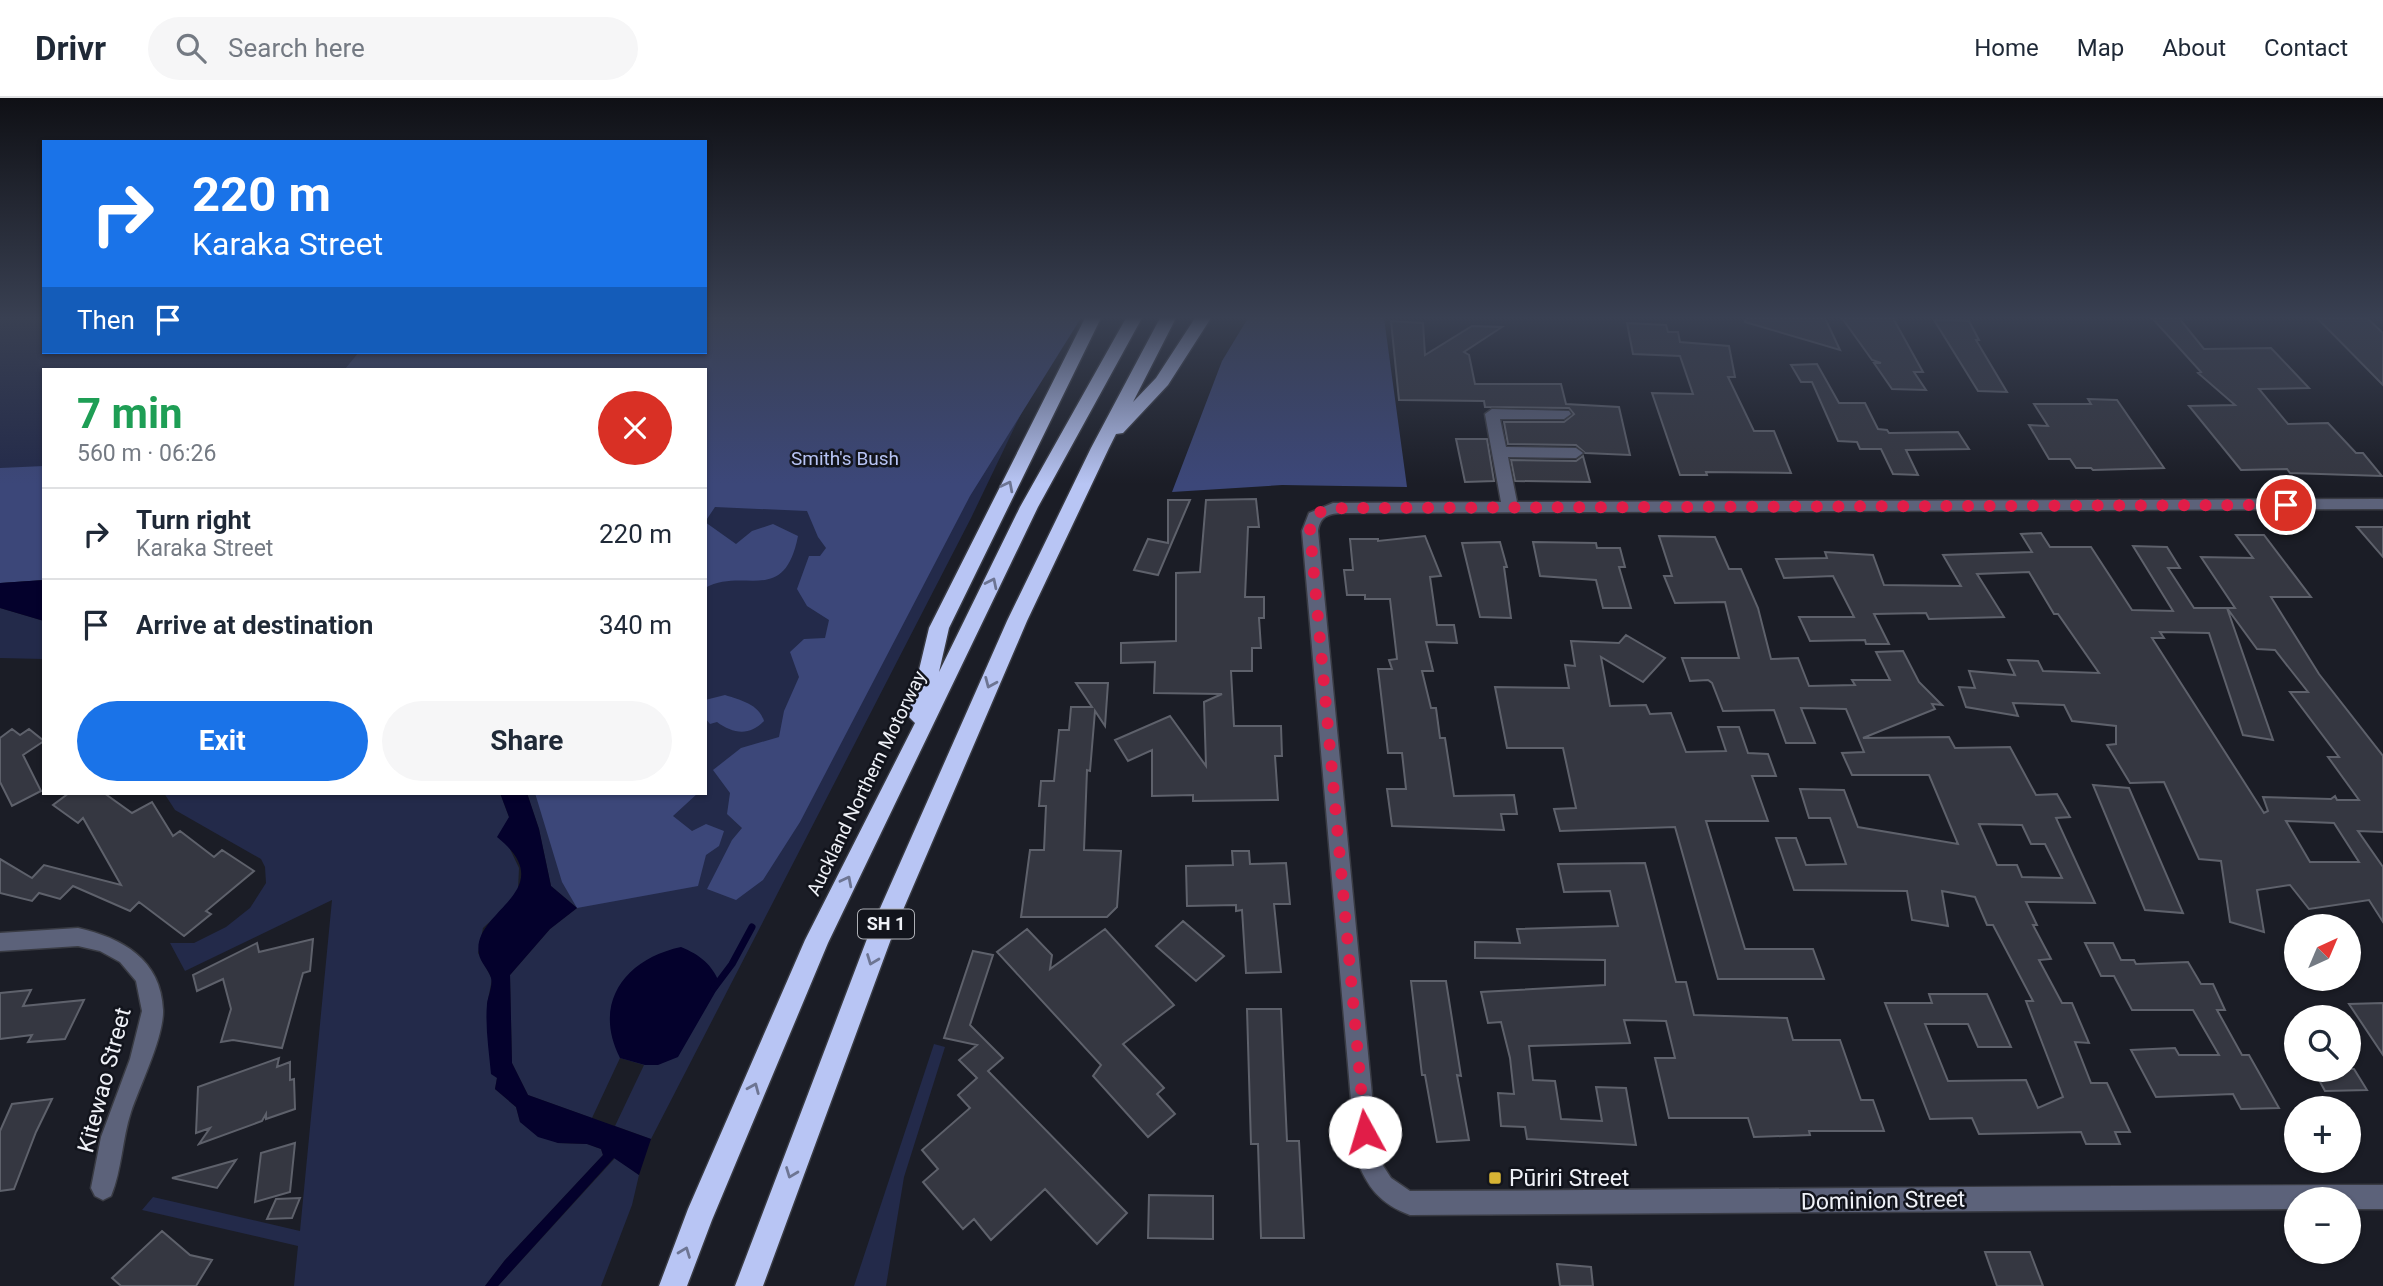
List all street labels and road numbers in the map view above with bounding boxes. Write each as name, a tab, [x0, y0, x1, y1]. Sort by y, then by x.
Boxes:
street label: Auckland Northern Motorway	[802, 667, 931, 899]
road number: SH 1	[858, 910, 914, 938]
street label: Kitewao Street	[72, 1005, 137, 1156]
street label: Dominion Street	[1801, 1186, 1965, 1215]

